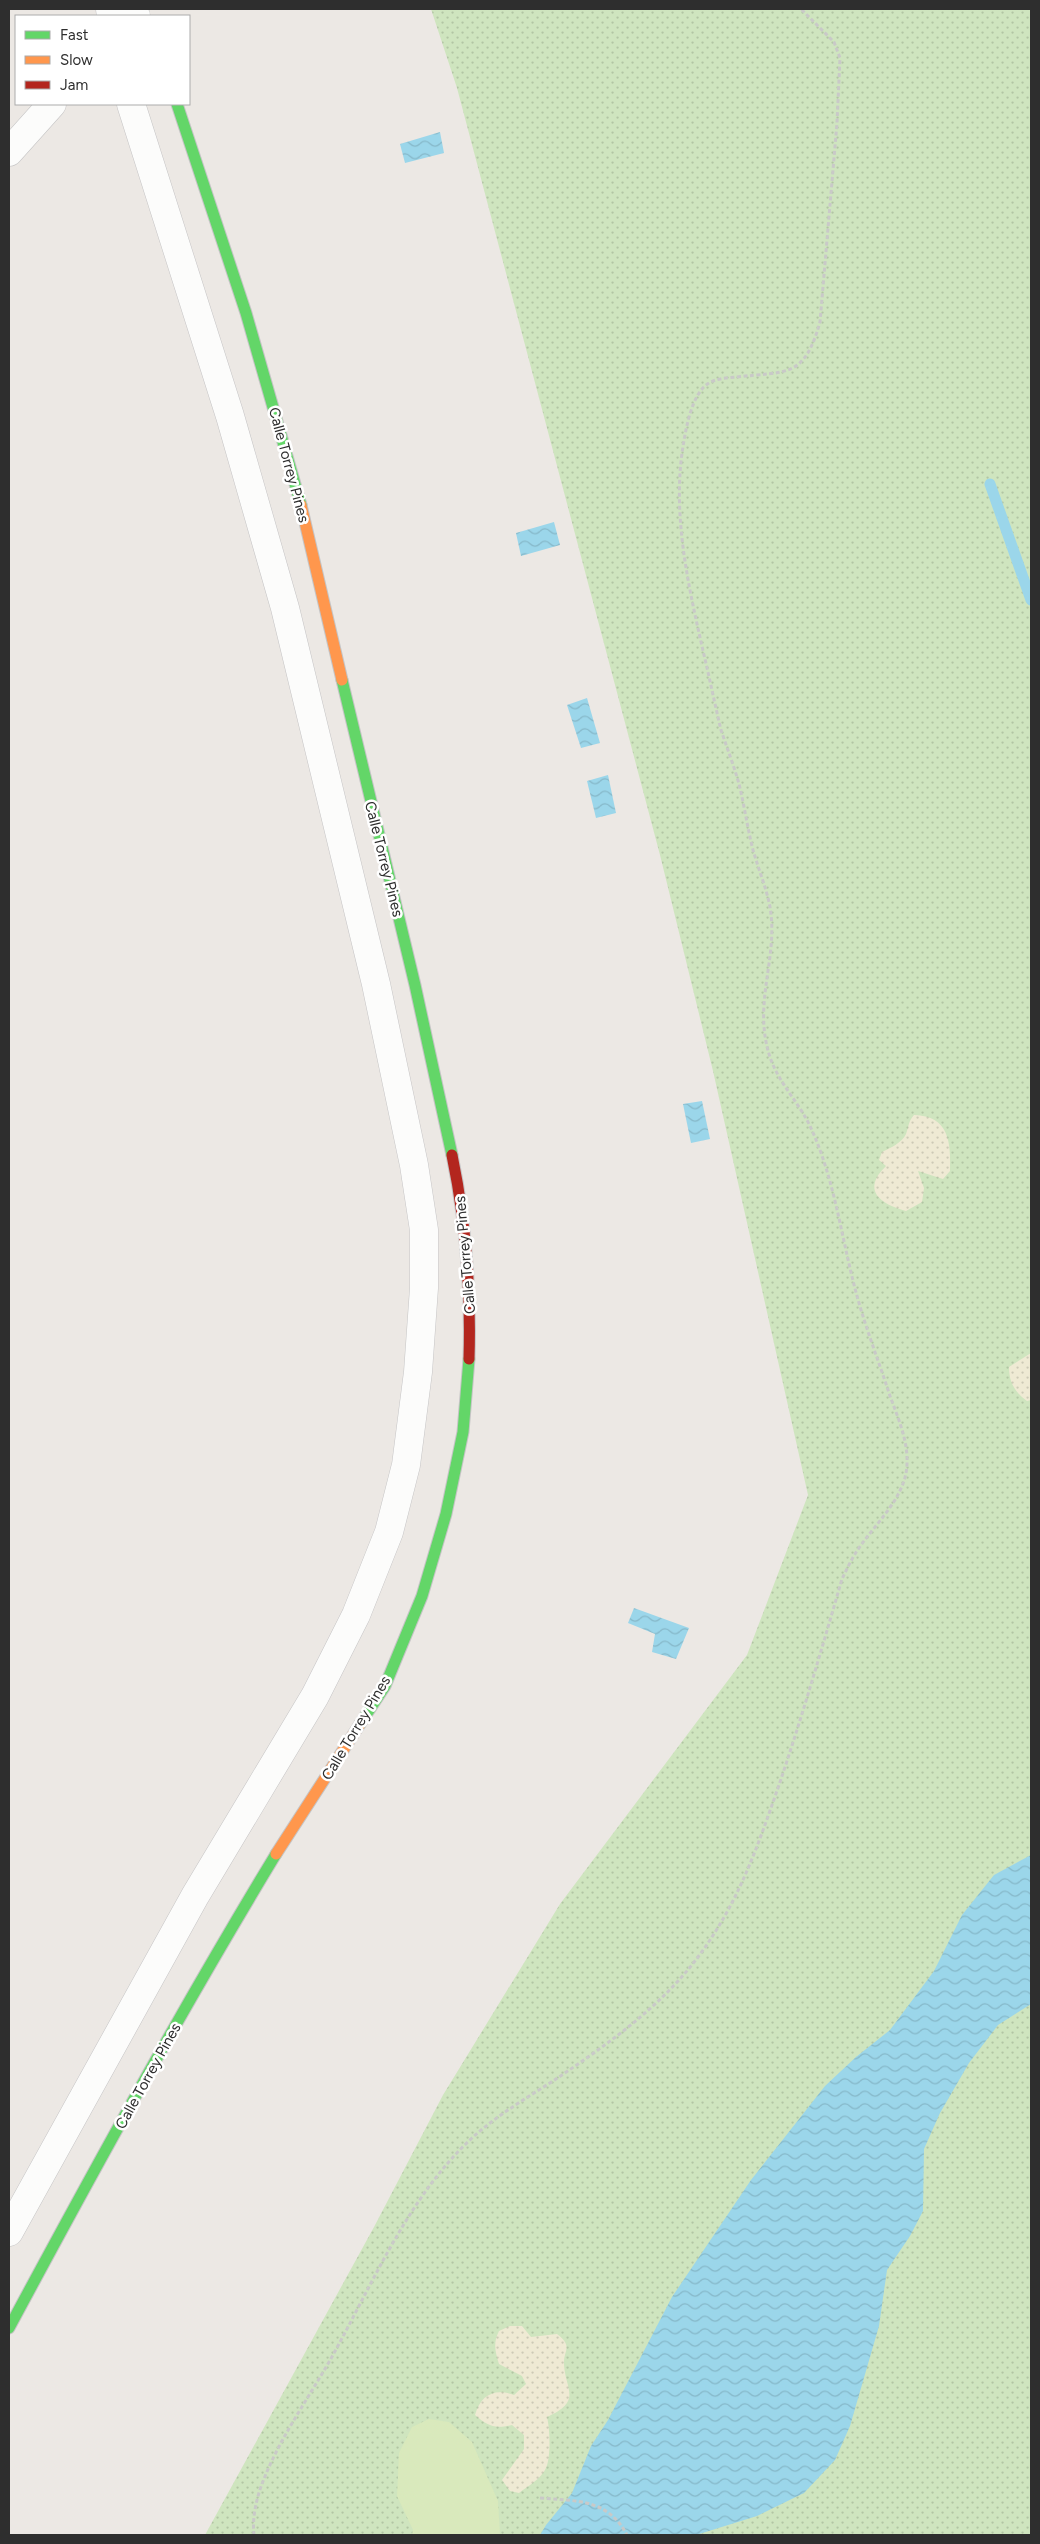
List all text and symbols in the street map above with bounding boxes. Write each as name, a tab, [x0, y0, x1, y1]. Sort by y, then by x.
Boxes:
legend	[15, 15, 190, 105]
text: Fast	[60, 26, 89, 44]
text: Slow	[60, 51, 93, 69]
text: Jam	[60, 76, 88, 94]
street label: Calle Torrey Pines	[265, 405, 313, 525]
street label: Calle Torrey Pines	[361, 799, 407, 919]
street label: Calle Torrey Pines	[451, 1195, 479, 1315]
street label: Calle Torrey Pines	[318, 1673, 394, 1783]
street label: Calle Torrey Pines	[111, 2020, 185, 2132]

